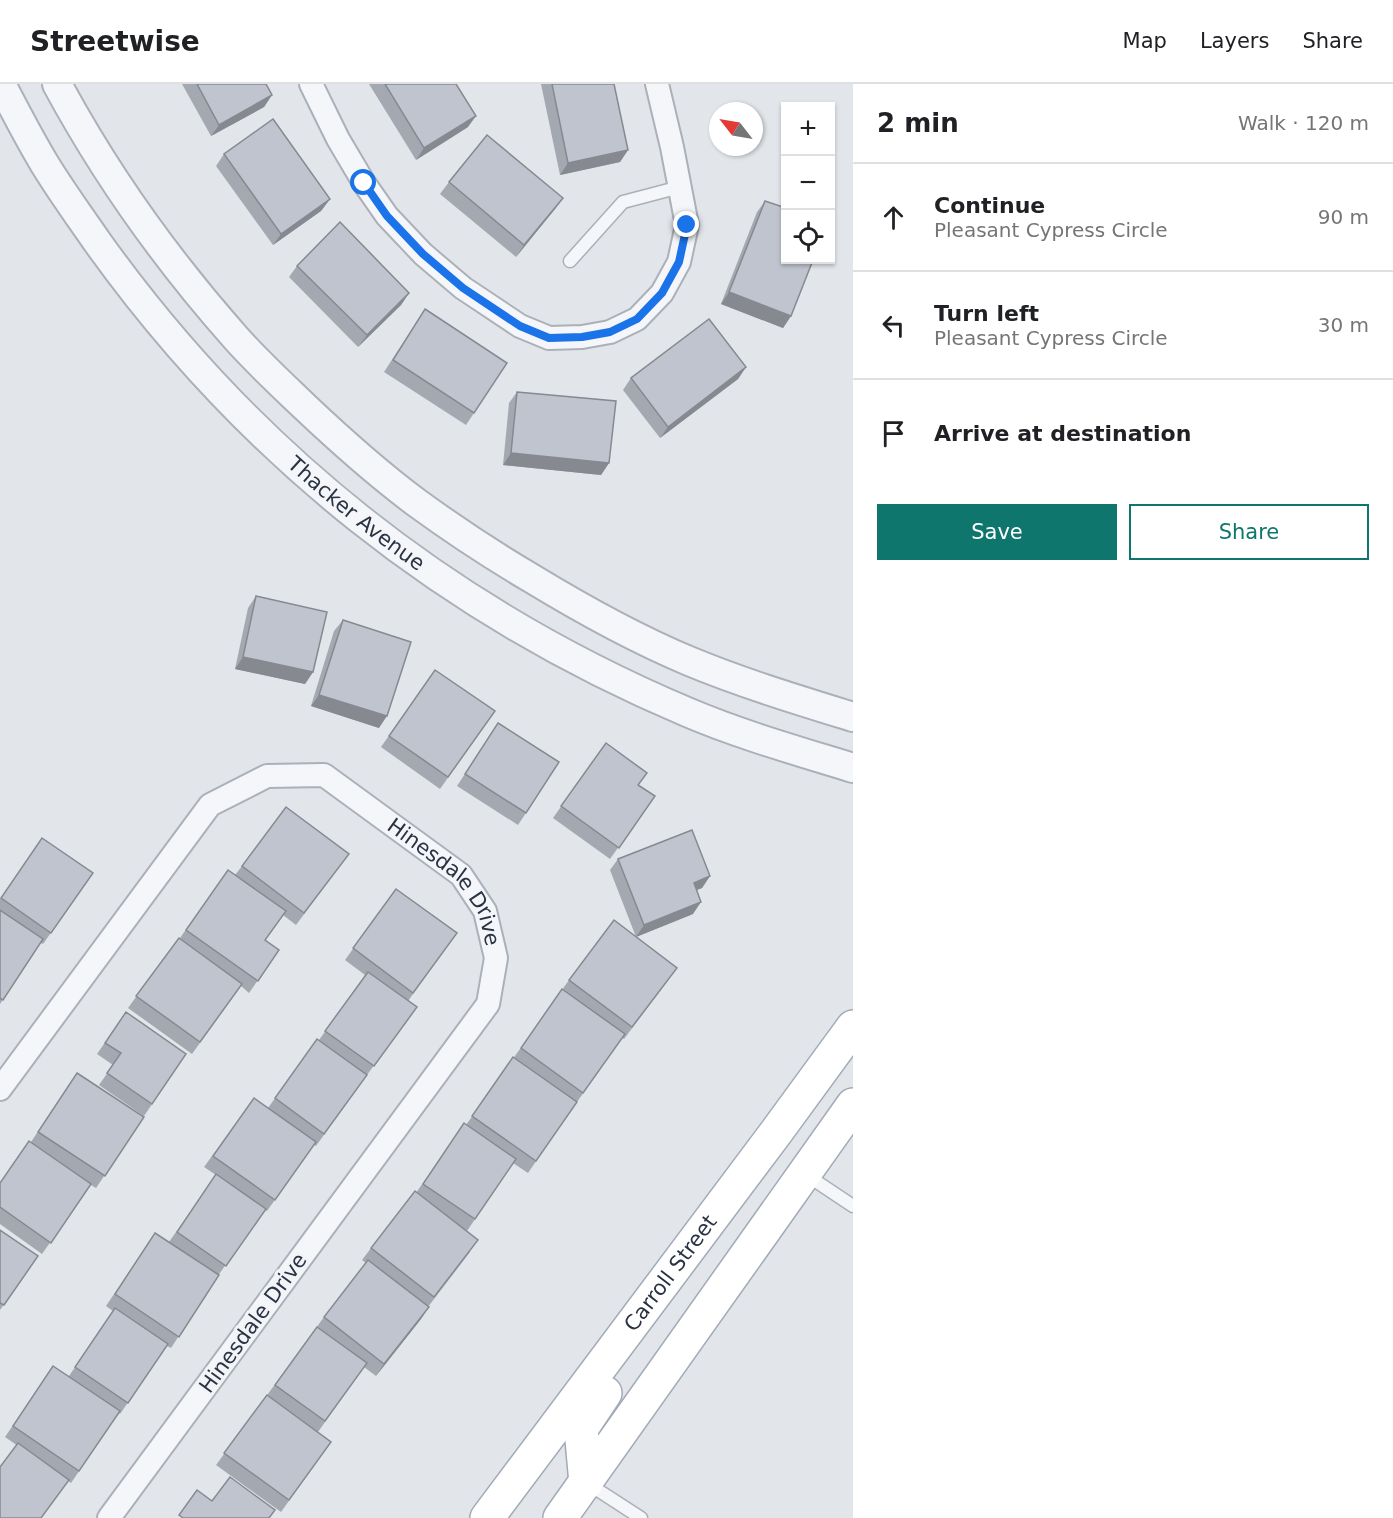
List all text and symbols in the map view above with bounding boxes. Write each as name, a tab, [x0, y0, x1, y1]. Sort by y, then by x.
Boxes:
text: Streetwise	[30, 25, 200, 58]
text: Map	[1123, 29, 1167, 53]
text: Layers	[1200, 29, 1269, 53]
text: Share	[1302, 29, 1363, 53]
north arrow	[709, 102, 763, 156]
map controls	[781, 102, 835, 264]
button: +	[781, 102, 835, 156]
text: 2 min	[877, 108, 959, 138]
text: Walk · 120 m	[1238, 111, 1369, 135]
button: −	[781, 156, 835, 210]
route start	[350, 169, 376, 195]
text: Continue	[934, 193, 1045, 218]
icon: ahead	[877, 201, 910, 234]
text: 90 m	[1318, 205, 1369, 229]
button: locate	[781, 210, 835, 264]
route end	[673, 211, 699, 237]
text: Pleasant Cypress Circle	[934, 218, 1168, 242]
text: Turn left	[934, 301, 1039, 326]
icon: left	[877, 309, 910, 342]
text: 30 m	[1318, 313, 1369, 337]
text: Pleasant Cypress Circle	[934, 326, 1168, 350]
icon: arrive	[877, 417, 910, 450]
text: Arrive at destination	[934, 421, 1191, 446]
street label: Thacker Avenue	[282, 451, 429, 576]
button: Save	[877, 504, 1117, 560]
button: Share	[1129, 504, 1369, 560]
street label: Hinesdale Drive	[383, 813, 505, 948]
street label: Carroll Street	[619, 1210, 722, 1336]
street label: Hinesdale Drive	[194, 1249, 312, 1397]

